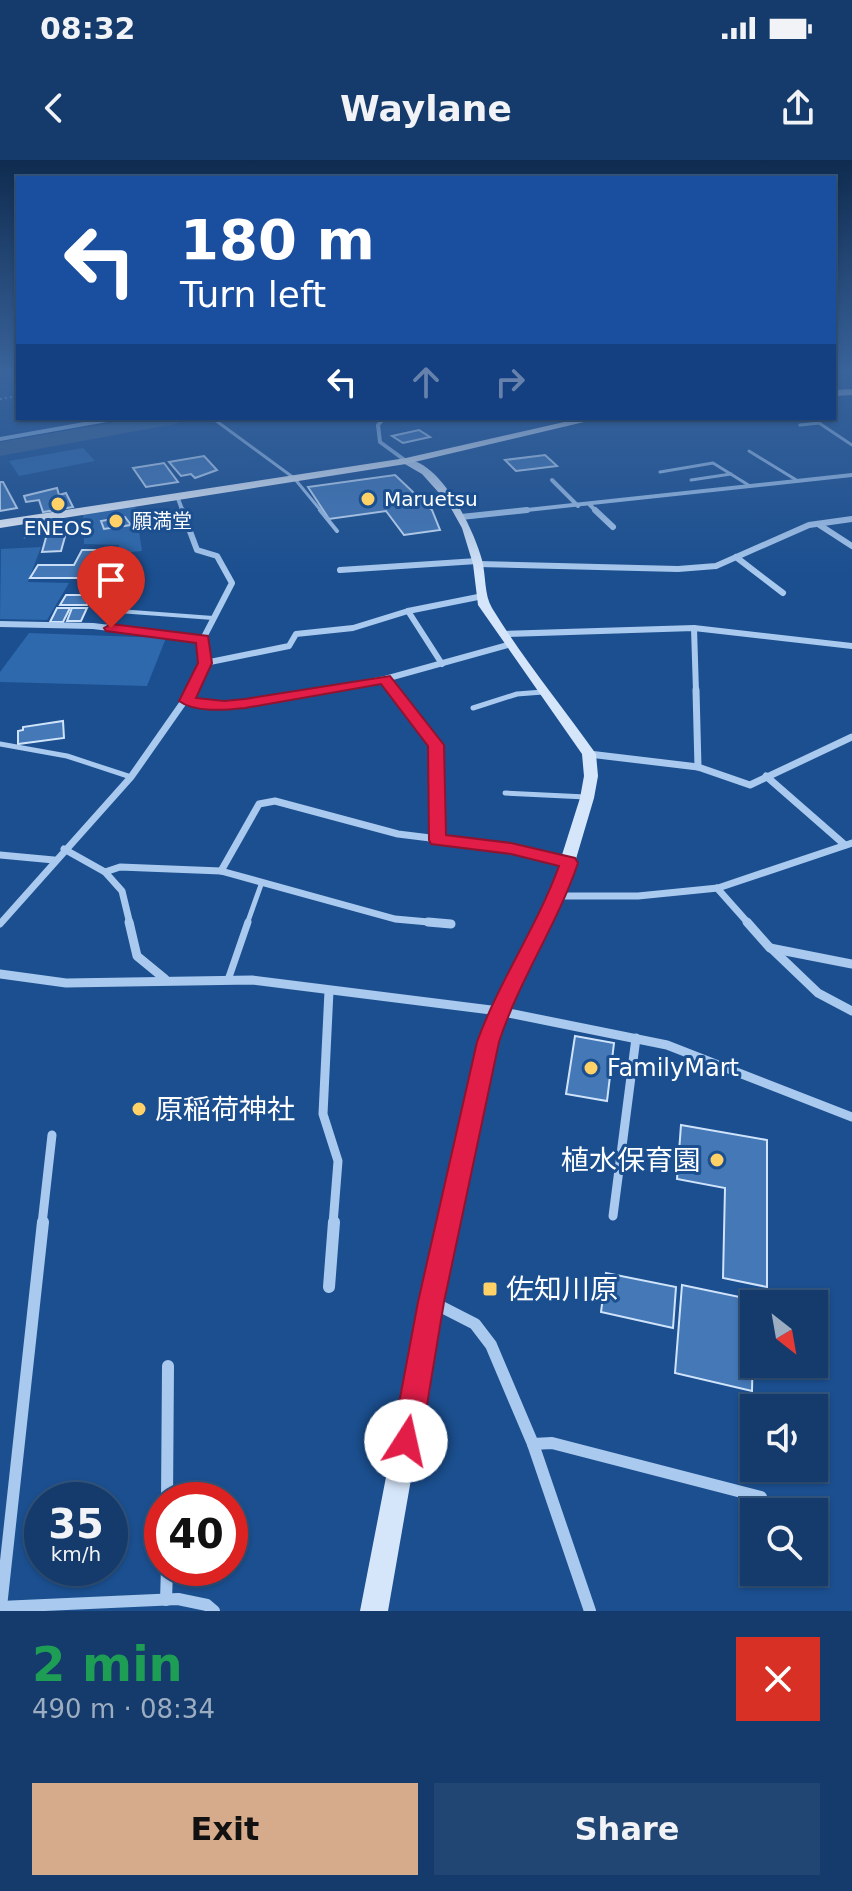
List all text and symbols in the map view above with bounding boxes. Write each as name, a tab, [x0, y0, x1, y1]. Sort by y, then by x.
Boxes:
text: 08:32	[40, 11, 136, 46]
icon: back	[32, 86, 76, 130]
icon: share	[776, 86, 820, 130]
text: Waylane	[340, 88, 512, 129]
text: 180 m	[180, 207, 375, 272]
icon: left	[48, 208, 152, 312]
text: Turn left	[180, 274, 326, 315]
icon: left	[320, 360, 364, 404]
icon: ahead	[404, 360, 448, 404]
icon: right	[488, 360, 532, 404]
place label: Maruetsu	[384, 487, 478, 511]
marker: Maruetsu	[359, 490, 377, 508]
marker: ENEOS	[49, 495, 67, 513]
place label: 願満堂	[132, 509, 192, 533]
marker: 願満堂	[107, 512, 125, 530]
place label: ENEOS	[24, 516, 92, 540]
pin	[77, 546, 145, 628]
icon: arrive	[89, 558, 133, 602]
place label: FamilyMart	[607, 1054, 739, 1082]
marker: FamilyMart	[582, 1059, 600, 1077]
place label: 原稲荷神社	[155, 1093, 295, 1126]
marker: 原稲荷神社	[130, 1100, 148, 1118]
place label: 植水保育園	[561, 1144, 701, 1177]
marker: 植水保育園	[708, 1151, 726, 1169]
place label: 佐知川原	[506, 1273, 618, 1306]
marker: 佐知川原	[481, 1280, 499, 1298]
north arrow	[740, 1290, 828, 1378]
map controls	[740, 1290, 828, 1586]
button: sound	[740, 1394, 828, 1482]
position arrow	[364, 1399, 448, 1483]
speed limit sign: 40	[144, 1482, 248, 1586]
button: search	[740, 1498, 828, 1586]
text: 35	[48, 1501, 104, 1547]
text: km/h	[51, 1542, 101, 1566]
text: 2 min	[32, 1636, 183, 1692]
button: close	[736, 1637, 820, 1721]
text: 490 m · 08:34	[32, 1694, 215, 1724]
button: Exit	[32, 1783, 418, 1875]
button: Share	[434, 1783, 820, 1875]

